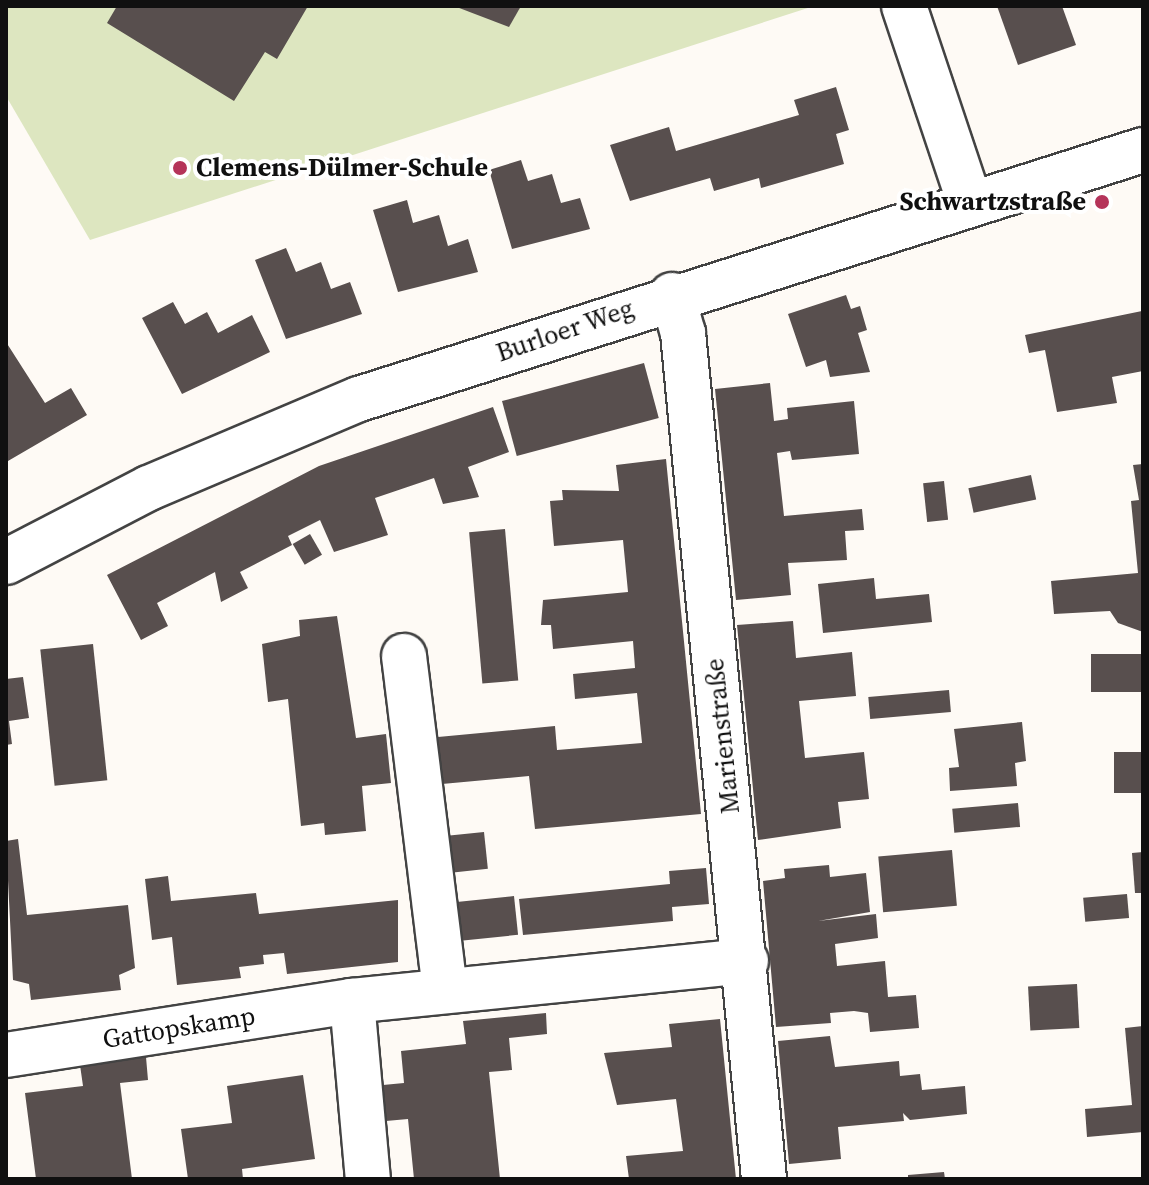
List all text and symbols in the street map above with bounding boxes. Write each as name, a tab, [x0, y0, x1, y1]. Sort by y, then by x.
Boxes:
place label: Clemens-Dülmer-Schule	[196, 152, 488, 184]
marker: Clemens-Dülmer-Schule	[171, 159, 189, 177]
place label: Schwartzstraße	[899, 186, 1086, 218]
marker: Schwartzstraße	[1093, 193, 1111, 211]
street label: Burloer Weg	[492, 293, 638, 369]
street label: Marienstraße	[699, 657, 747, 815]
street label: Gattopskamp	[101, 1001, 257, 1055]

